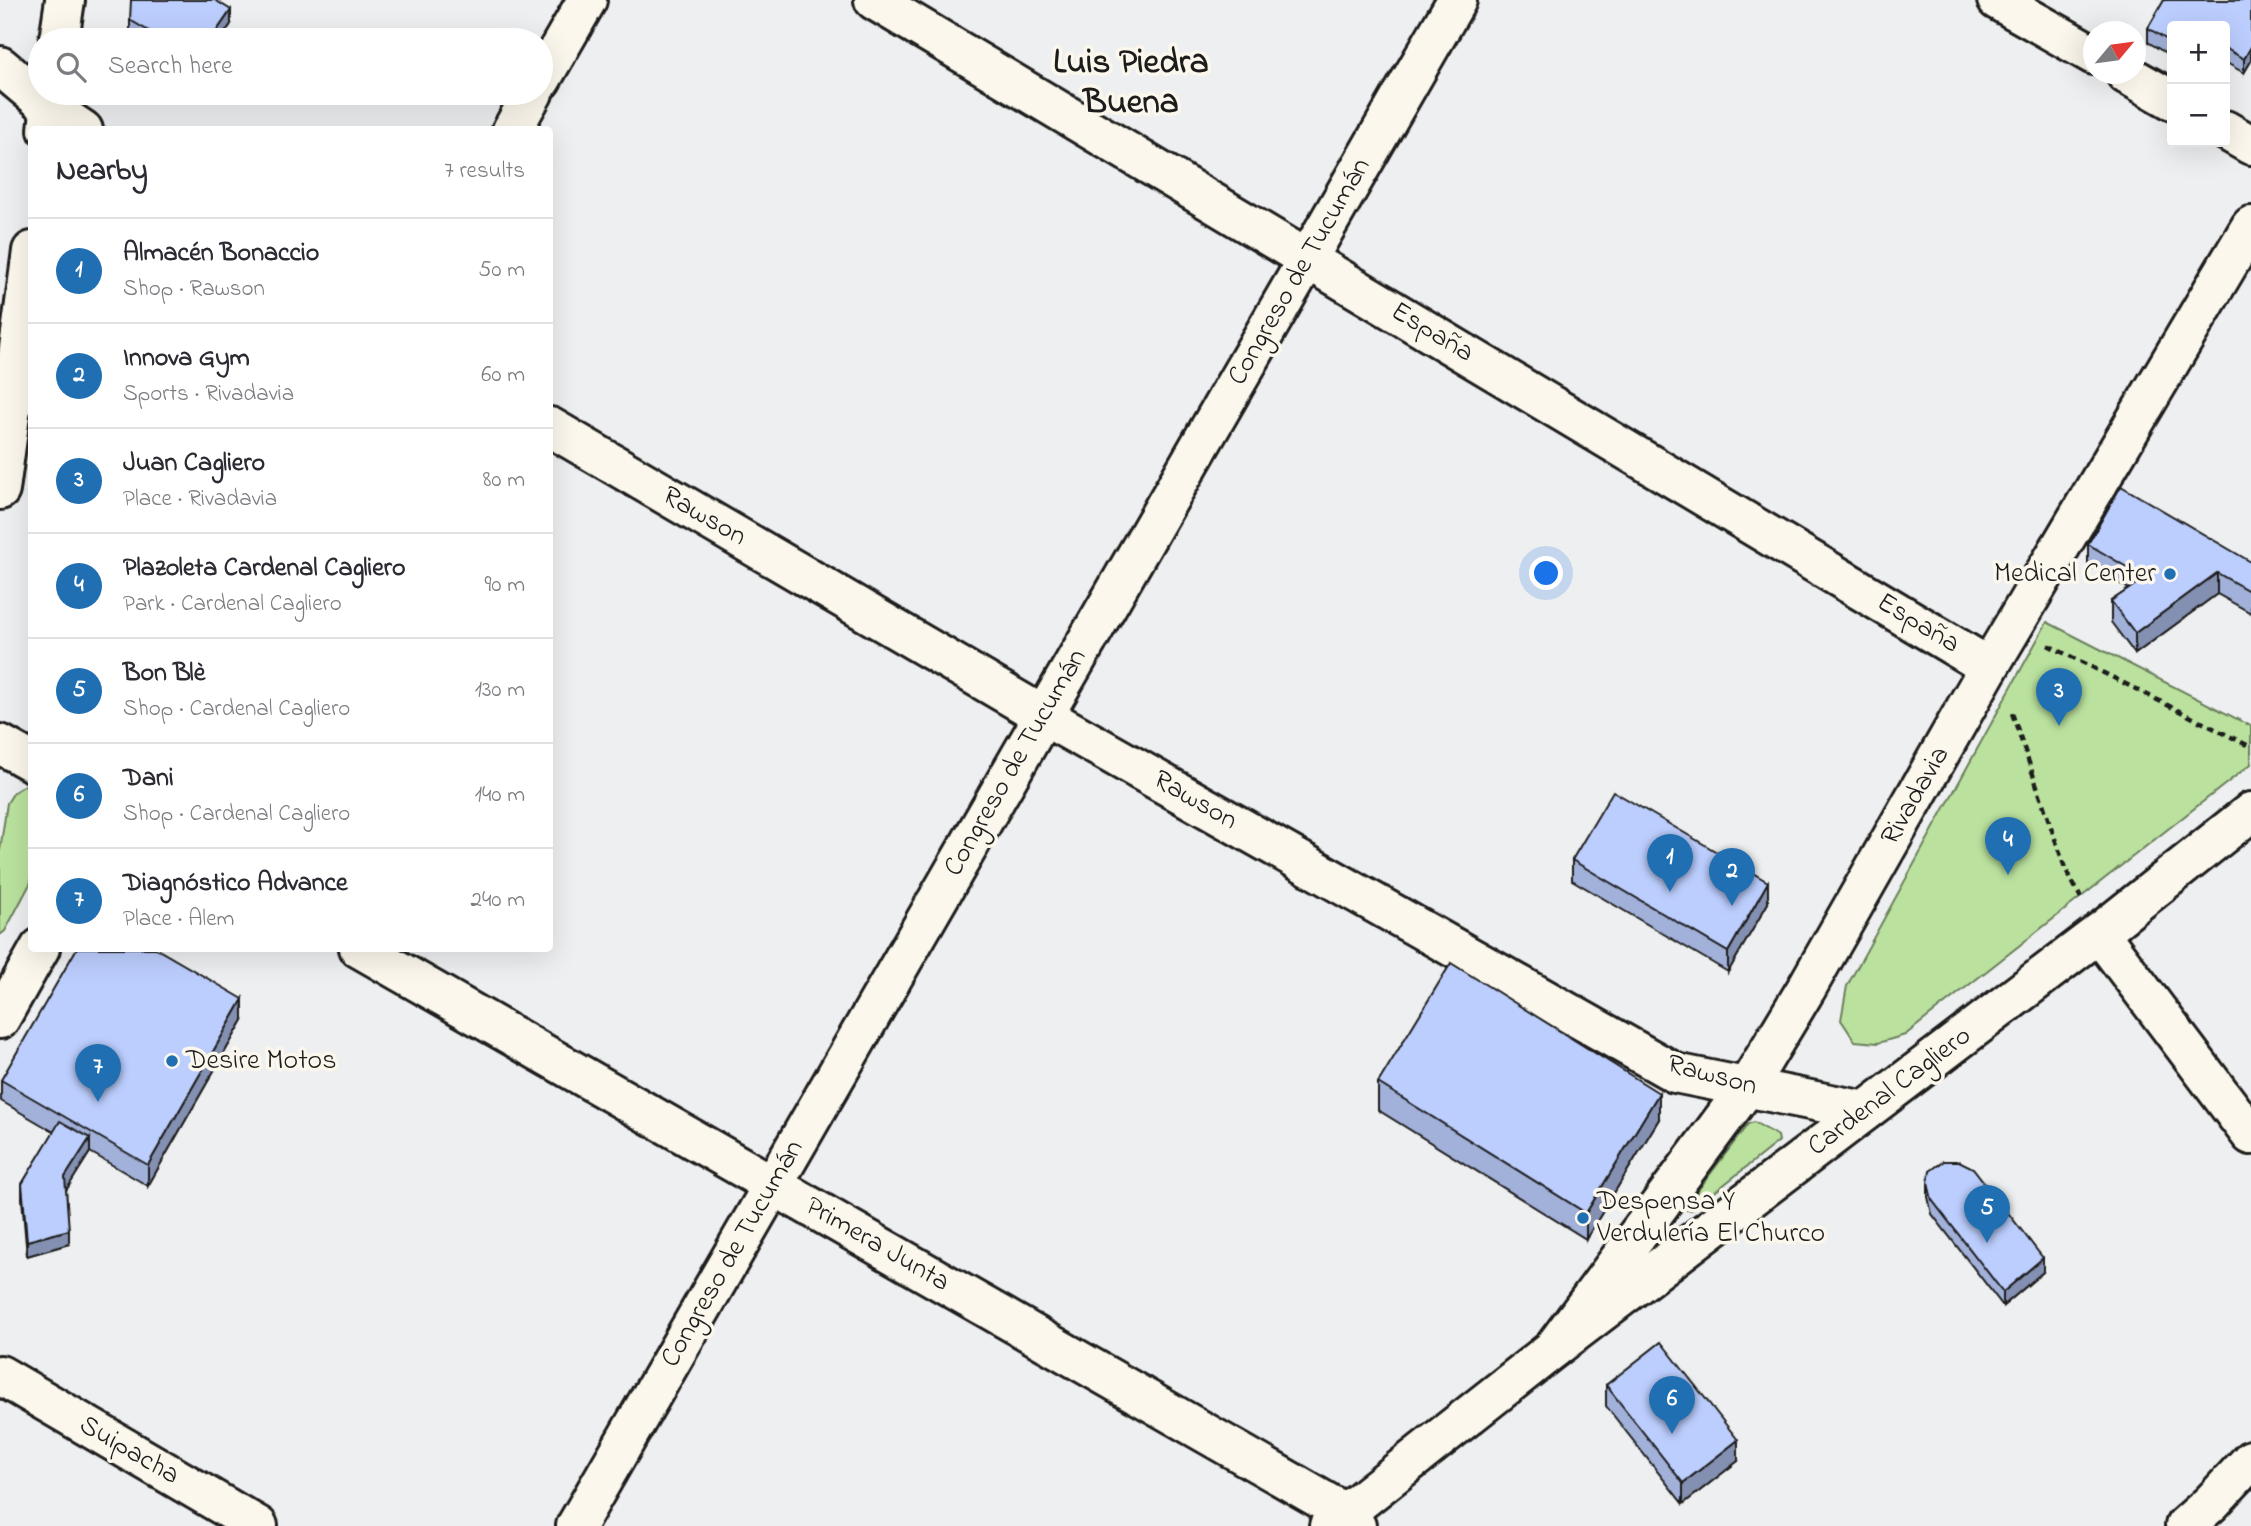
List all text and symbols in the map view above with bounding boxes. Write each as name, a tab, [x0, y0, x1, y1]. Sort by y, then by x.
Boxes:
north arrow	[2083, 21, 2146, 84]
map controls	[2167, 21, 2230, 147]
button: +	[2167, 21, 2230, 84]
search box	[28, 28, 553, 105]
district label: Luis Piedra Buena	[1053, 38, 1209, 129]
icon: search	[52, 48, 90, 86]
text: Search here	[108, 48, 233, 86]
button: −	[2167, 84, 2230, 147]
text: Nearby	[56, 150, 148, 194]
street label: Congreso de Tucumán	[1218, 150, 1382, 394]
text: 7 results	[444, 155, 525, 188]
text: Almacén Bonaccio	[123, 235, 319, 273]
text: 1	[75, 254, 83, 287]
text: 50 m	[478, 254, 525, 287]
text: Shop · Rawson	[123, 273, 265, 306]
street label: España	[1383, 292, 1481, 374]
text: Innova Gym	[123, 340, 250, 378]
text: 2	[73, 359, 85, 392]
text: 60 m	[481, 359, 525, 392]
text: Sports · Rivadavia	[123, 378, 294, 411]
text: Juan Cagliero	[123, 445, 265, 483]
text: 3	[74, 464, 84, 497]
text: 80 m	[483, 464, 525, 497]
street label: Rawson	[654, 476, 754, 558]
text: Place · Rivadavia	[123, 483, 277, 516]
text: Plazoleta Cardenal Cagliero	[123, 550, 405, 588]
place label: Medical Center	[1994, 554, 2156, 595]
your location	[1529, 556, 1563, 590]
marker: Medical Center	[2162, 566, 2178, 582]
text: 4	[74, 569, 84, 602]
text: 90 m	[485, 569, 525, 602]
street label: España	[1869, 583, 1967, 665]
text: Park · Cardenal Cagliero	[123, 588, 342, 621]
street label: Congreso de Tucumán	[934, 641, 1098, 885]
text: Bon Blè	[123, 655, 205, 693]
pin: 3	[2036, 668, 2082, 726]
text: 5	[72, 674, 86, 707]
text: 130 m	[475, 674, 525, 707]
text: Shop · Cardenal Cagliero	[123, 693, 350, 726]
street label: Rivadavia	[1871, 739, 1961, 853]
text: Dani	[123, 760, 174, 798]
street label: Rawson	[1145, 760, 1245, 842]
text: 6	[74, 779, 84, 812]
text: 140 m	[475, 779, 525, 812]
text: Shop · Cardenal Cagliero	[123, 798, 350, 831]
pin: 4	[1985, 817, 2031, 875]
pin: 1	[1647, 834, 1693, 892]
pin: 2	[1709, 848, 1755, 906]
text: Diagnóstico Advance	[123, 865, 348, 903]
text: 7	[74, 884, 84, 917]
text: 240 m	[471, 884, 525, 917]
text: Place · Alem	[123, 903, 234, 936]
street label: Cardenal Cagliero	[1800, 1017, 1980, 1167]
place label: Desire Motos	[185, 1041, 336, 1082]
pin: 7	[75, 1044, 121, 1102]
street label: Rawson	[1662, 1044, 1762, 1108]
marker: Desire Motos	[164, 1053, 180, 1069]
street label: Congreso de Tucumán	[651, 1132, 815, 1376]
place label: Despensa Y Verdulería El Churco	[1596, 1182, 1825, 1255]
pin: 5	[1964, 1185, 2010, 1243]
street label: Primera Junta	[797, 1187, 957, 1303]
marker: Despensa Y Verdulería El Churco	[1575, 1210, 1591, 1226]
pin: 6	[1649, 1376, 1695, 1434]
street label: Suipacha	[71, 1406, 187, 1496]

